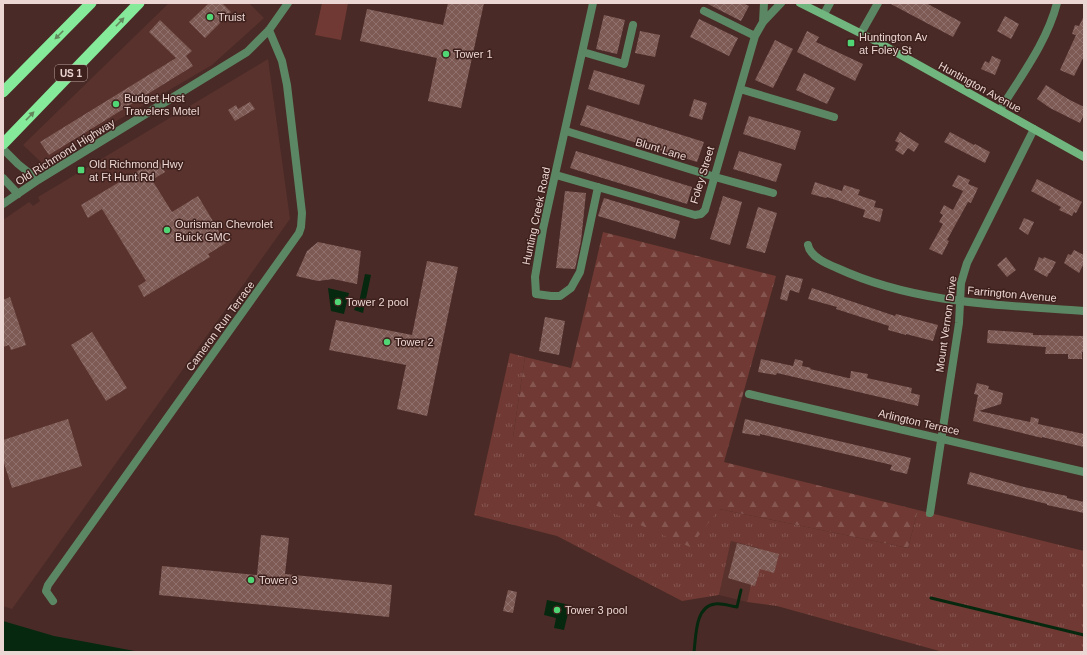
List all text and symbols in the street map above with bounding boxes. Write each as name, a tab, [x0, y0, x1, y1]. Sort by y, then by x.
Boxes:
place label: Truist	[218, 11, 245, 23]
marker: Truist	[205, 12, 215, 22]
one-way arrow	[115, 17, 125, 27]
one-way arrow	[54, 30, 64, 40]
place label: Huntington Av at Foley St	[859, 31, 928, 56]
marker: Huntington Av at Foley St	[846, 38, 856, 48]
place label: Tower 1	[454, 48, 493, 60]
marker: Tower 1	[441, 49, 451, 59]
street label: Huntington Avenue	[937, 59, 1023, 115]
road number: US 1	[55, 65, 87, 81]
place label: Budget Host Travelers Motel	[124, 92, 199, 117]
marker: Budget Host Travelers Motel	[111, 99, 121, 109]
one-way arrow	[25, 111, 35, 121]
street label: Old Richmond Highway	[13, 116, 117, 188]
street label: Blunt Lane	[634, 136, 688, 162]
street label: Foley Street	[688, 145, 716, 205]
place label: Old Richmond Hwy at Ft Hunt Rd	[89, 158, 184, 183]
marker: Old Richmond Hwy at Ft Hunt Rd	[76, 165, 86, 175]
street label: Hunting Creek Road	[520, 166, 552, 266]
place label: Ourisman Chevrolet Buick GMC	[175, 218, 273, 243]
marker: Ourisman Chevrolet Buick GMC	[162, 225, 172, 235]
street label: Mount Vernon Drive	[933, 275, 959, 373]
street label: Cameron Run Terrace	[183, 279, 257, 373]
street label: Farrington Avenue	[967, 284, 1057, 304]
place label: Tower 2 pool	[346, 296, 408, 308]
marker: Tower 2 pool	[333, 297, 343, 307]
place label: Tower 2	[395, 336, 434, 348]
marker: Tower 2	[382, 337, 392, 347]
street label: Arlington Terrace	[877, 407, 961, 437]
place label: Tower 3	[259, 574, 298, 586]
marker: Tower 3	[246, 575, 256, 585]
place label: Tower 3 pool	[565, 604, 627, 616]
marker: Tower 3 pool	[552, 605, 562, 615]

